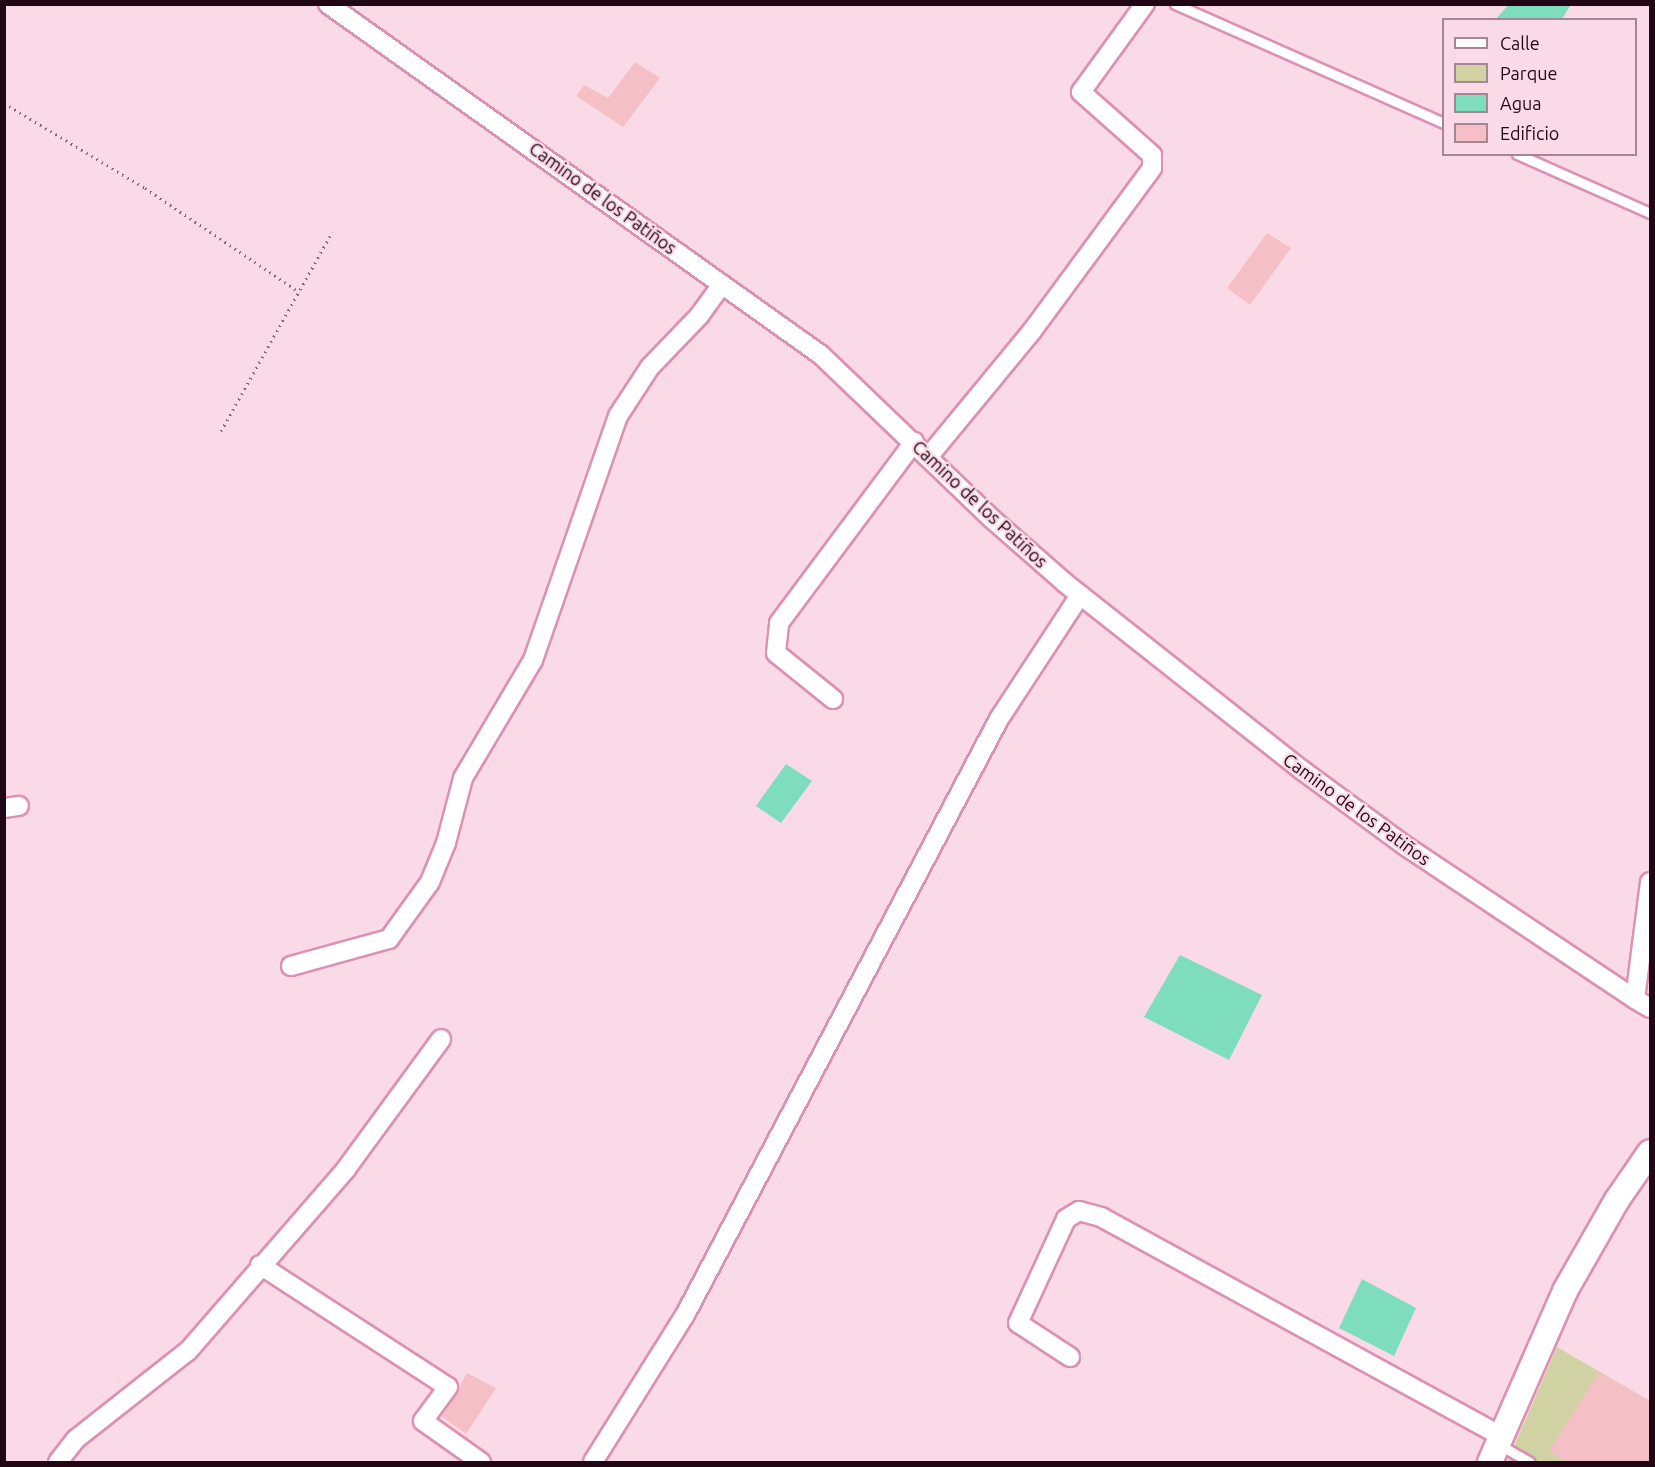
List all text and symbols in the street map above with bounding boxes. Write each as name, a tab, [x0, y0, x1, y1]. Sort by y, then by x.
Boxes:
legend	[1442, 18, 1637, 156]
text: Calle	[1500, 33, 1540, 53]
text: Parque	[1500, 63, 1557, 83]
text: Agua	[1500, 93, 1542, 113]
text: Edificio	[1500, 123, 1559, 143]
street label: Camino de los Patiños	[525, 137, 681, 259]
street label: Camino de los Patiños	[908, 436, 1052, 572]
street label: Camino de los Patiños	[1279, 748, 1435, 870]

